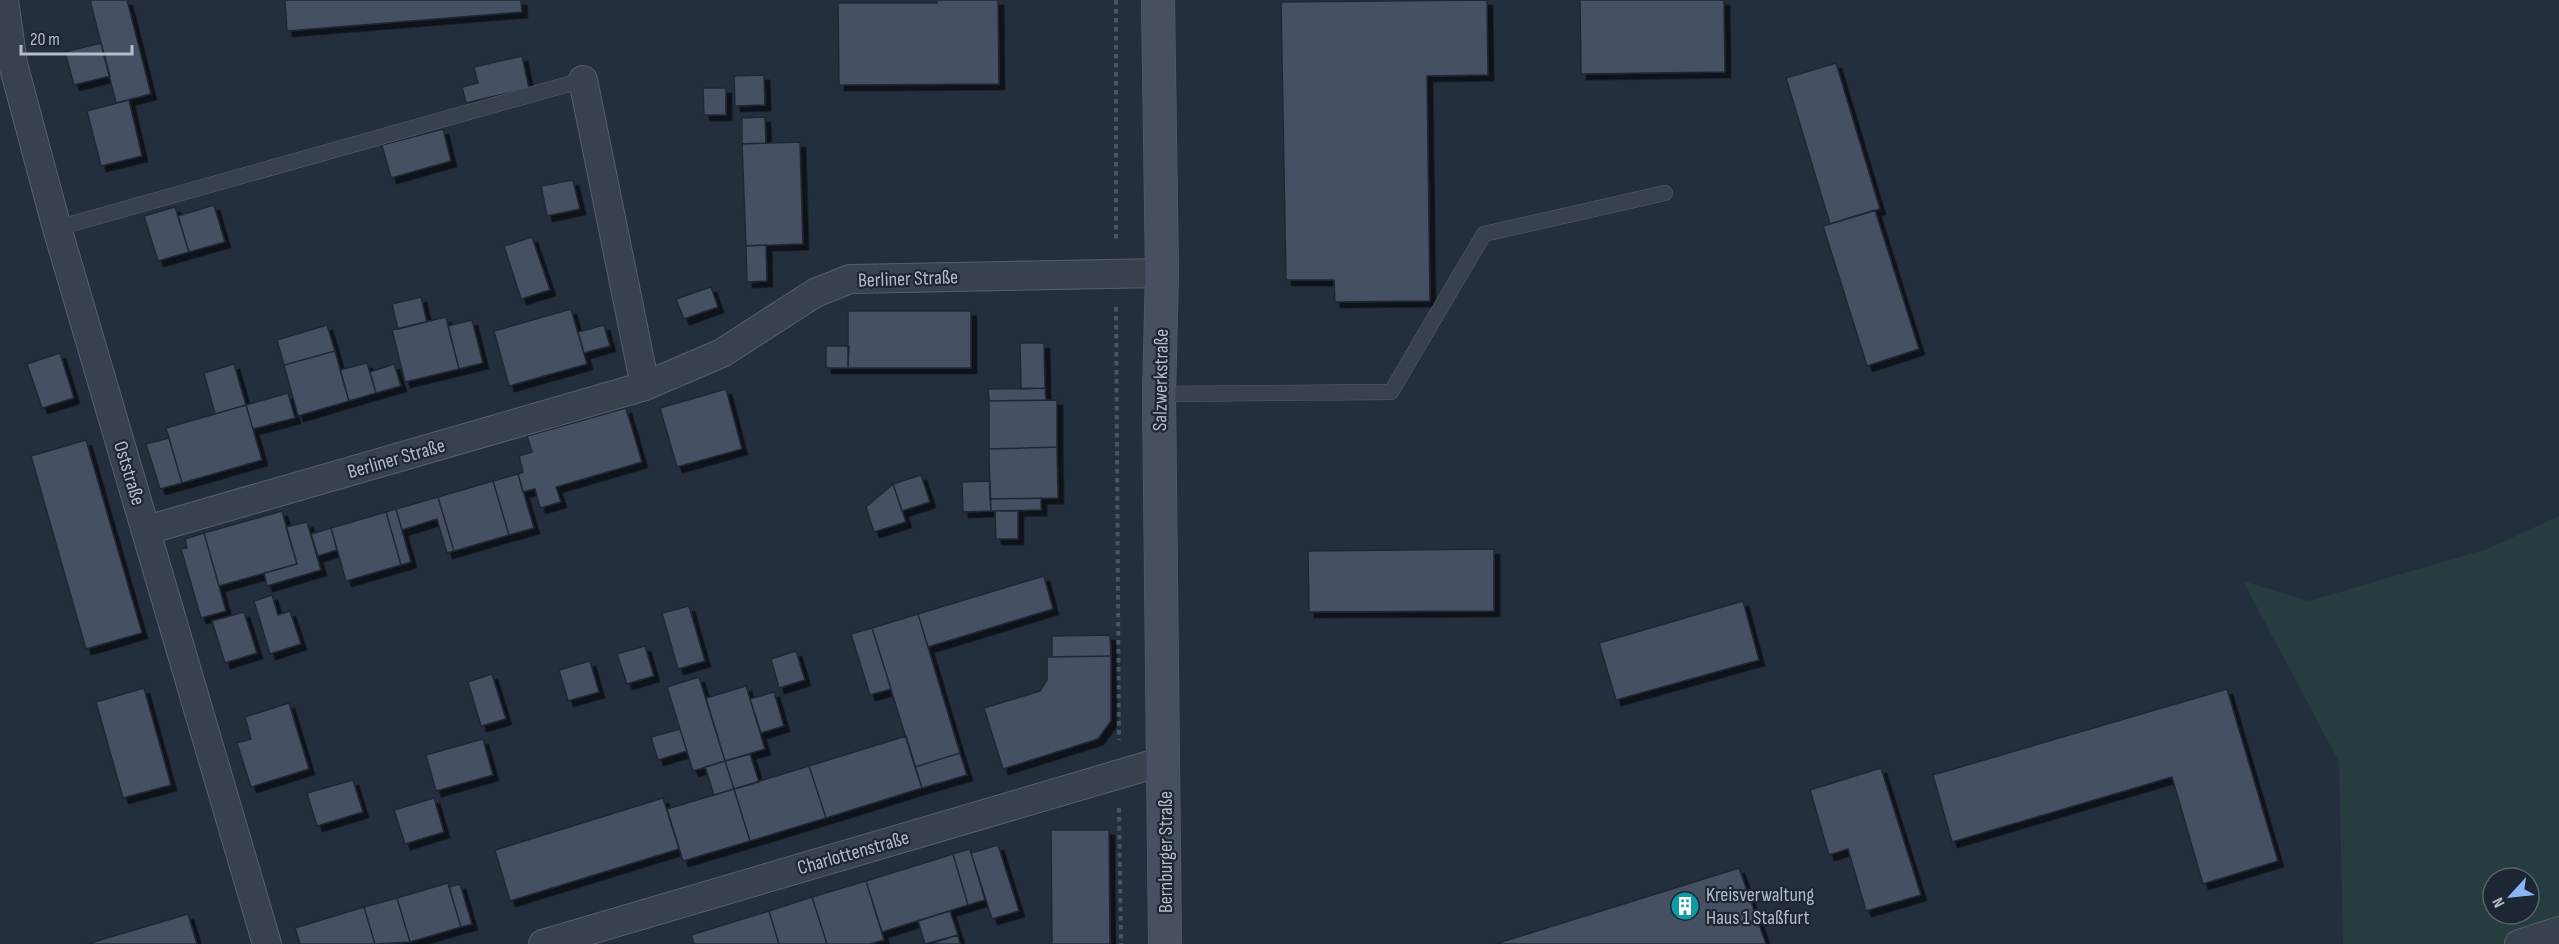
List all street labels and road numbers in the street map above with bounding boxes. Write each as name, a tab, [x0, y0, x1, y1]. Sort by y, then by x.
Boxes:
street label: Berliner Straße	[858, 265, 959, 293]
street label: Salzwerkstraße	[1148, 329, 1174, 431]
street label: Berliner Straße	[345, 434, 448, 484]
street label: Oststraße	[108, 438, 150, 508]
street label: Bernburger Straße	[1154, 791, 1178, 913]
street label: Charlottenstraße	[795, 826, 912, 880]

